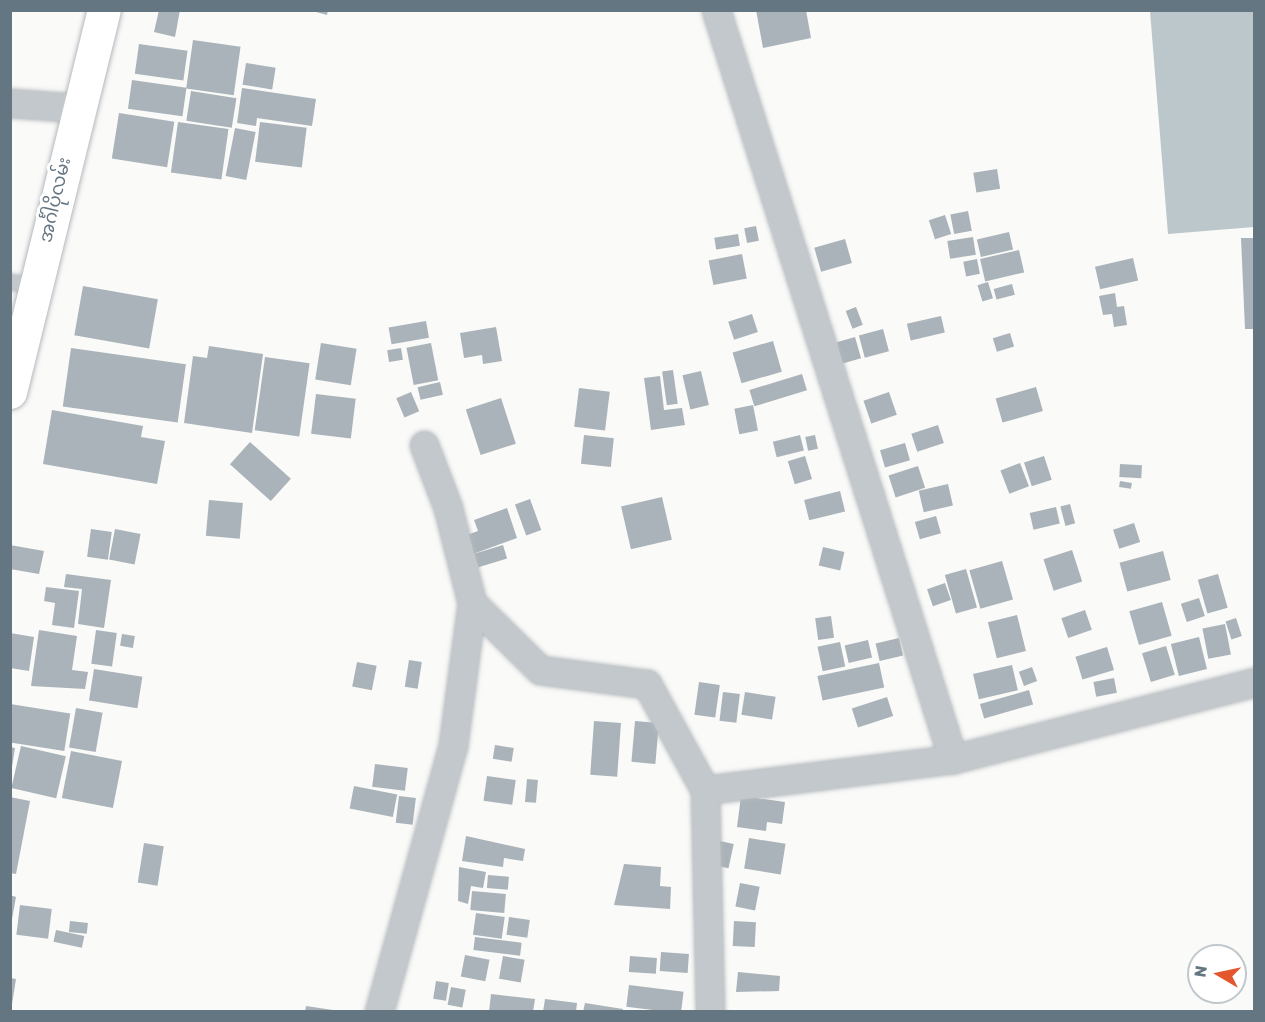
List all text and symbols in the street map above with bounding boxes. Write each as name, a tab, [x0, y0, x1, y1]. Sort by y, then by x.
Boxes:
street label: အင်္ဂါပိုလမ်း	[35, 155, 75, 245]
north arrow	[1187, 944, 1247, 1004]
text: N	[1190, 964, 1211, 979]

